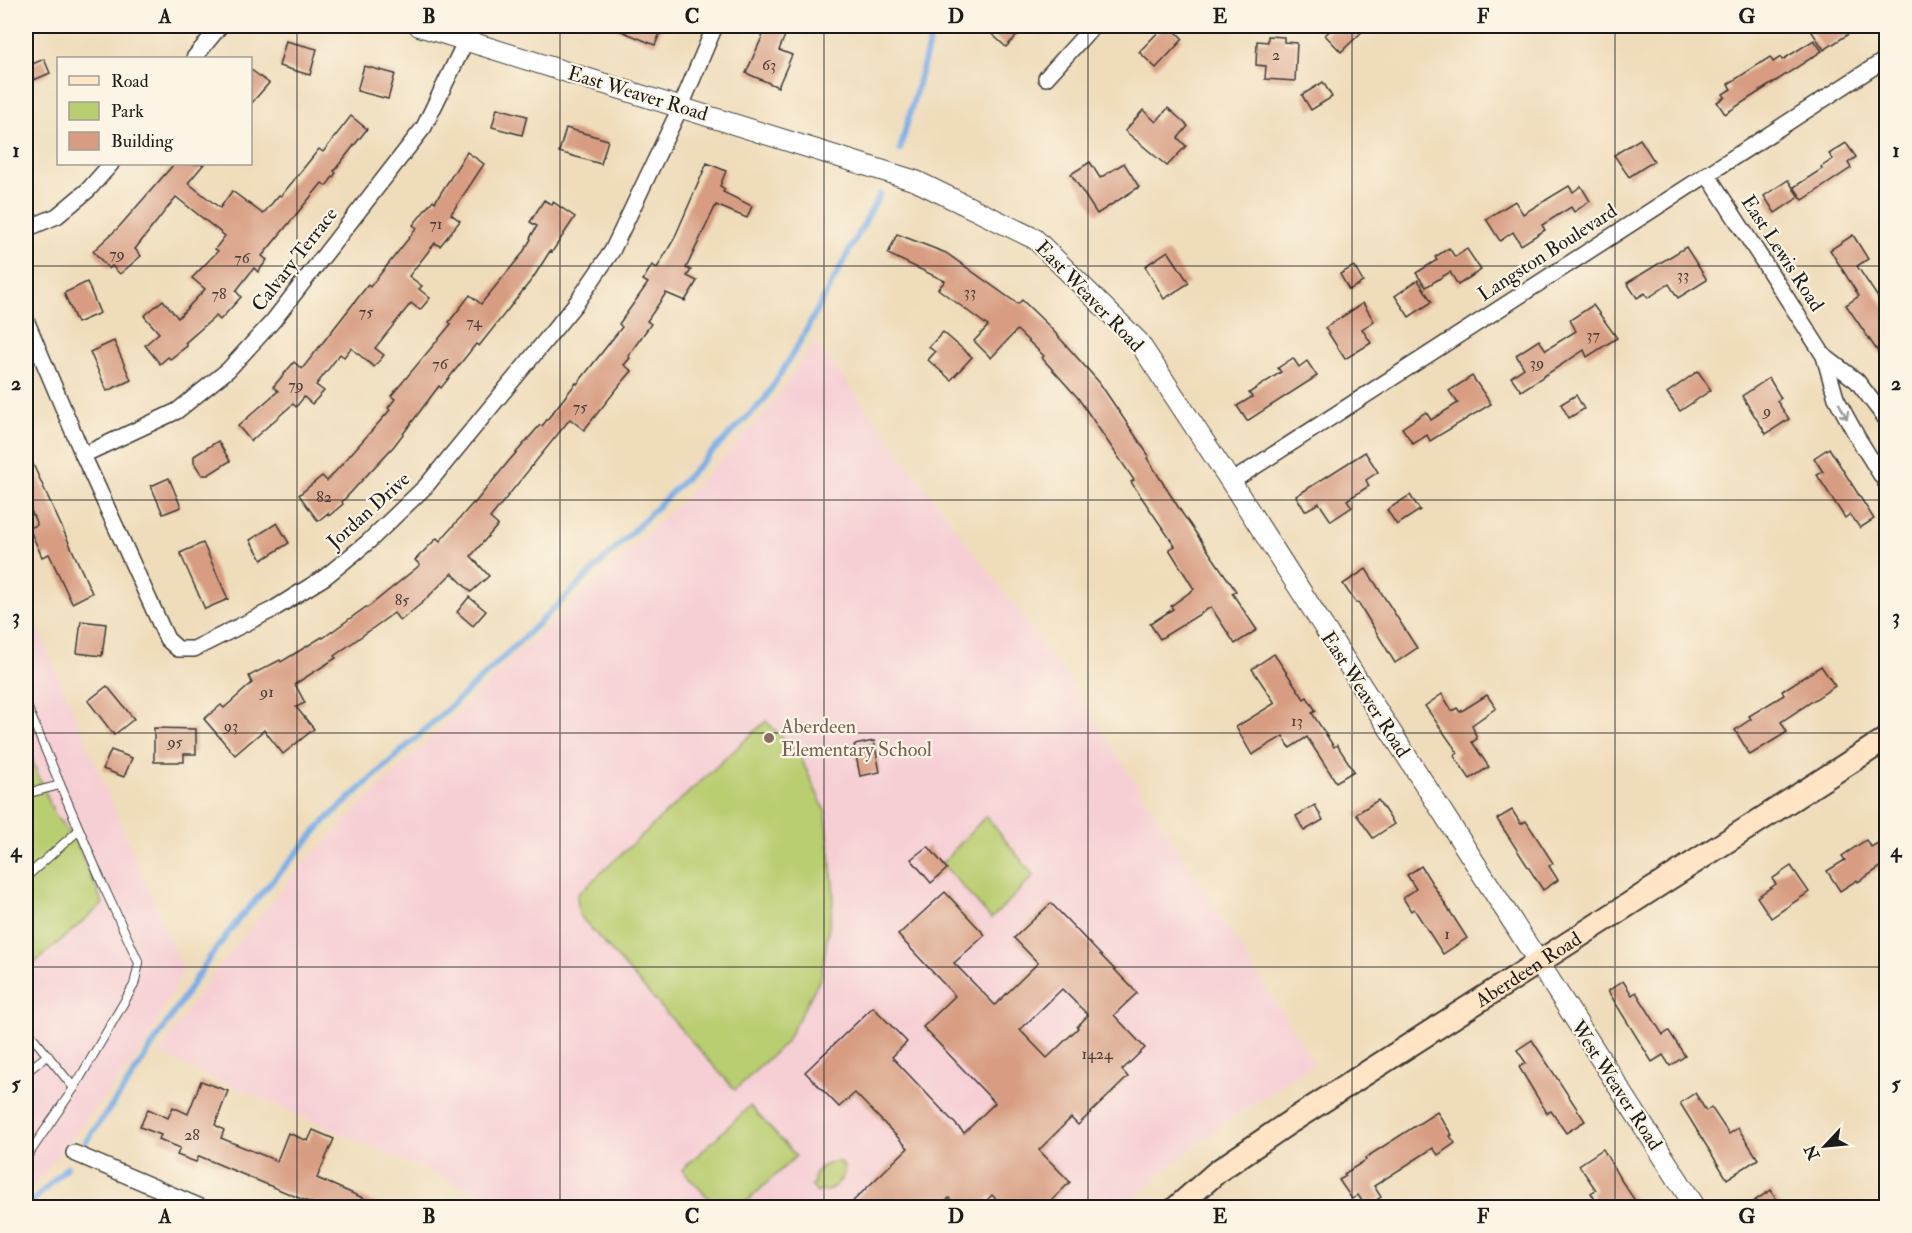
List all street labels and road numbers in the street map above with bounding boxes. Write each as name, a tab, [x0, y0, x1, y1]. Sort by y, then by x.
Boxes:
street label: East Weaver Road	[565, 60, 711, 127]
street label: East Lewis Road	[1736, 190, 1830, 316]
street label: Langston Boulevard	[1473, 198, 1622, 307]
street label: Calvary Terrace	[246, 202, 343, 316]
street label: East Weaver Road	[1030, 235, 1149, 357]
street label: Jordan Drive	[321, 467, 415, 555]
street label: East Weaver Road	[1316, 627, 1416, 762]
street label: Aberdeen Road	[1470, 926, 1586, 1013]
street label: West Weaver Road	[1565, 1015, 1668, 1155]

